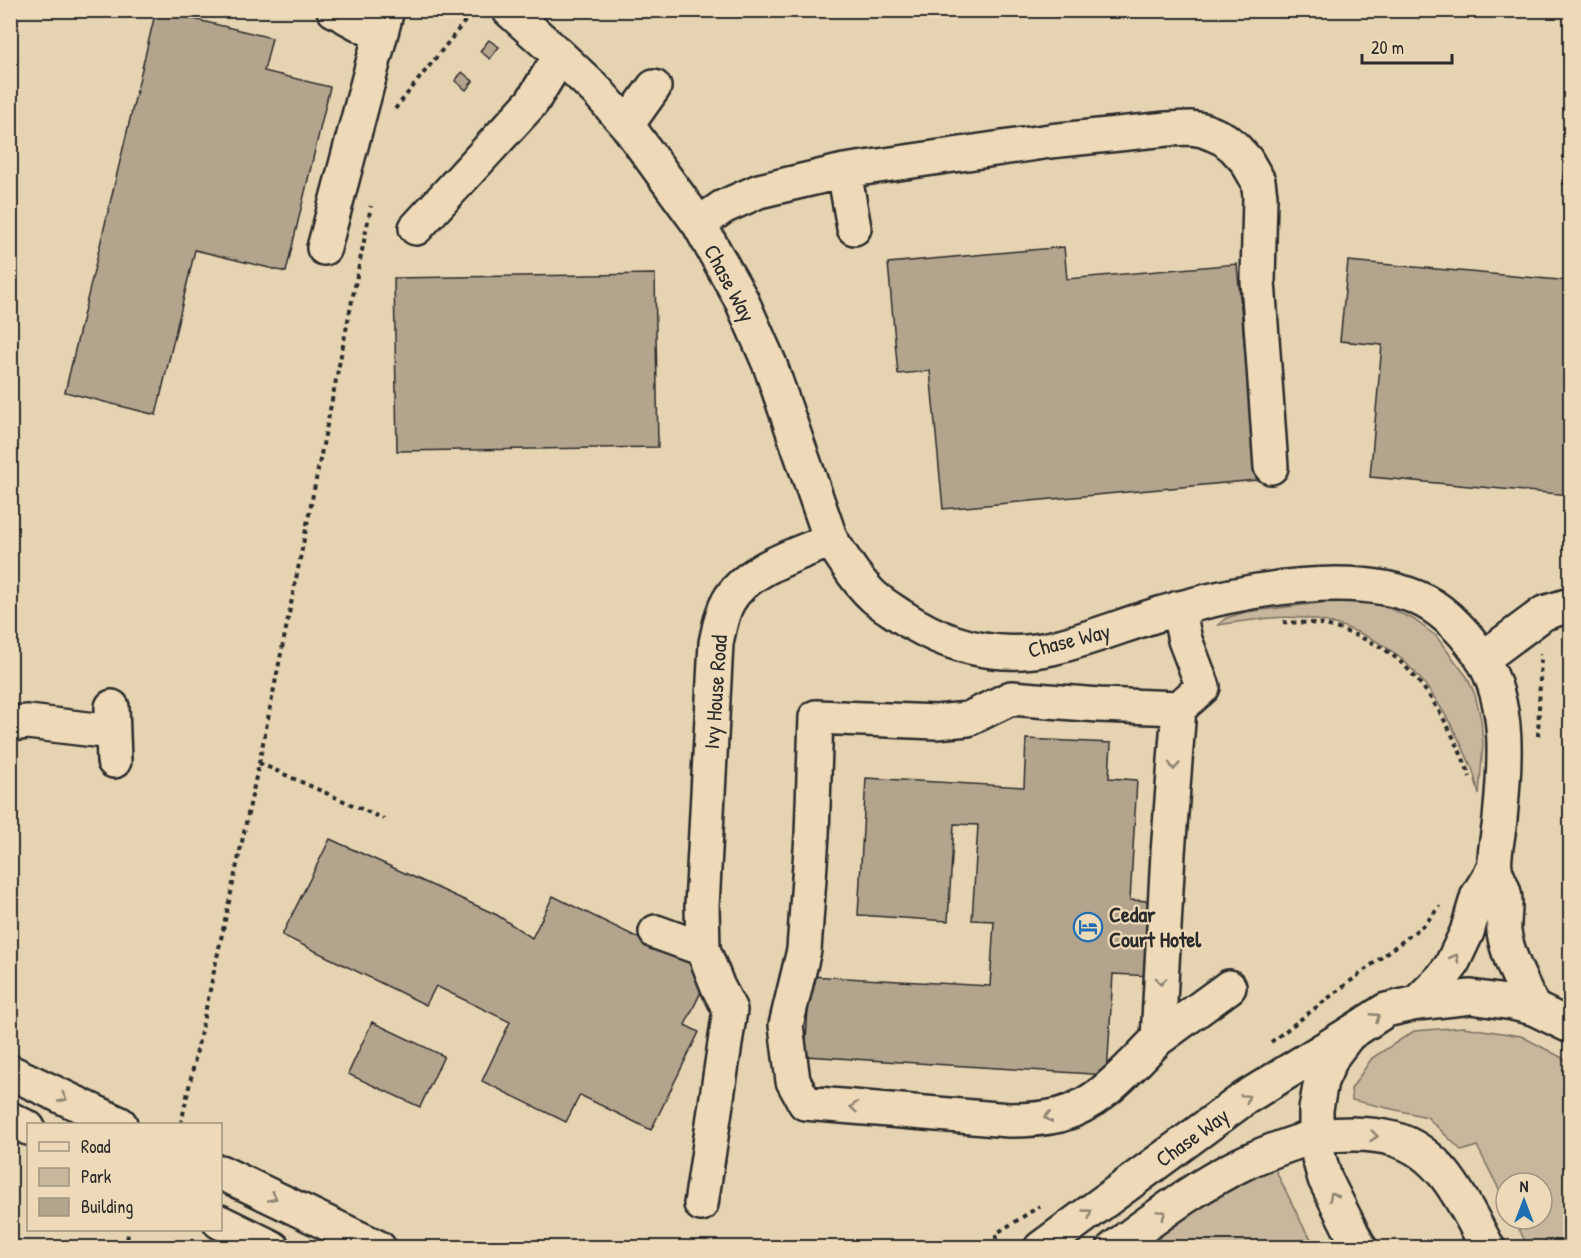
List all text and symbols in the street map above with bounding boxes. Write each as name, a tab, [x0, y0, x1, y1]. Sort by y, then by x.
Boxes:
scale bar	[1362, 27, 1452, 65]
text: 20 m	[1371, 35, 1404, 60]
street label: Chase Way	[697, 239, 763, 327]
street label: Chase Way	[1025, 615, 1113, 665]
street label: Ivy House Road	[696, 633, 734, 750]
one-way arrow	[1168, 761, 1181, 770]
place label: Cedar Court Hotel	[1109, 899, 1202, 954]
hotel icon: Cedar Court Hotel	[1072, 911, 1104, 943]
one-way arrow	[1448, 954, 1459, 965]
one-way arrow	[1155, 977, 1168, 986]
one-way arrow	[1369, 1013, 1380, 1024]
one-way arrow	[57, 1090, 68, 1102]
one-way arrow	[1239, 1094, 1250, 1105]
street label: Chase Way	[1149, 1100, 1235, 1174]
one-way arrow	[849, 1101, 859, 1114]
one-way arrow	[1044, 1110, 1054, 1123]
legend	[27, 1123, 222, 1231]
one-way arrow	[1369, 1129, 1379, 1141]
text: Road	[81, 1134, 111, 1159]
text: Park	[81, 1164, 112, 1189]
north arrow	[1494, 1171, 1554, 1231]
text: N	[1520, 1175, 1529, 1197]
one-way arrow	[267, 1190, 278, 1202]
one-way arrow	[1328, 1191, 1340, 1202]
text: Building	[81, 1194, 133, 1219]
one-way arrow	[1082, 1209, 1093, 1220]
one-way arrow	[1155, 1210, 1166, 1221]

